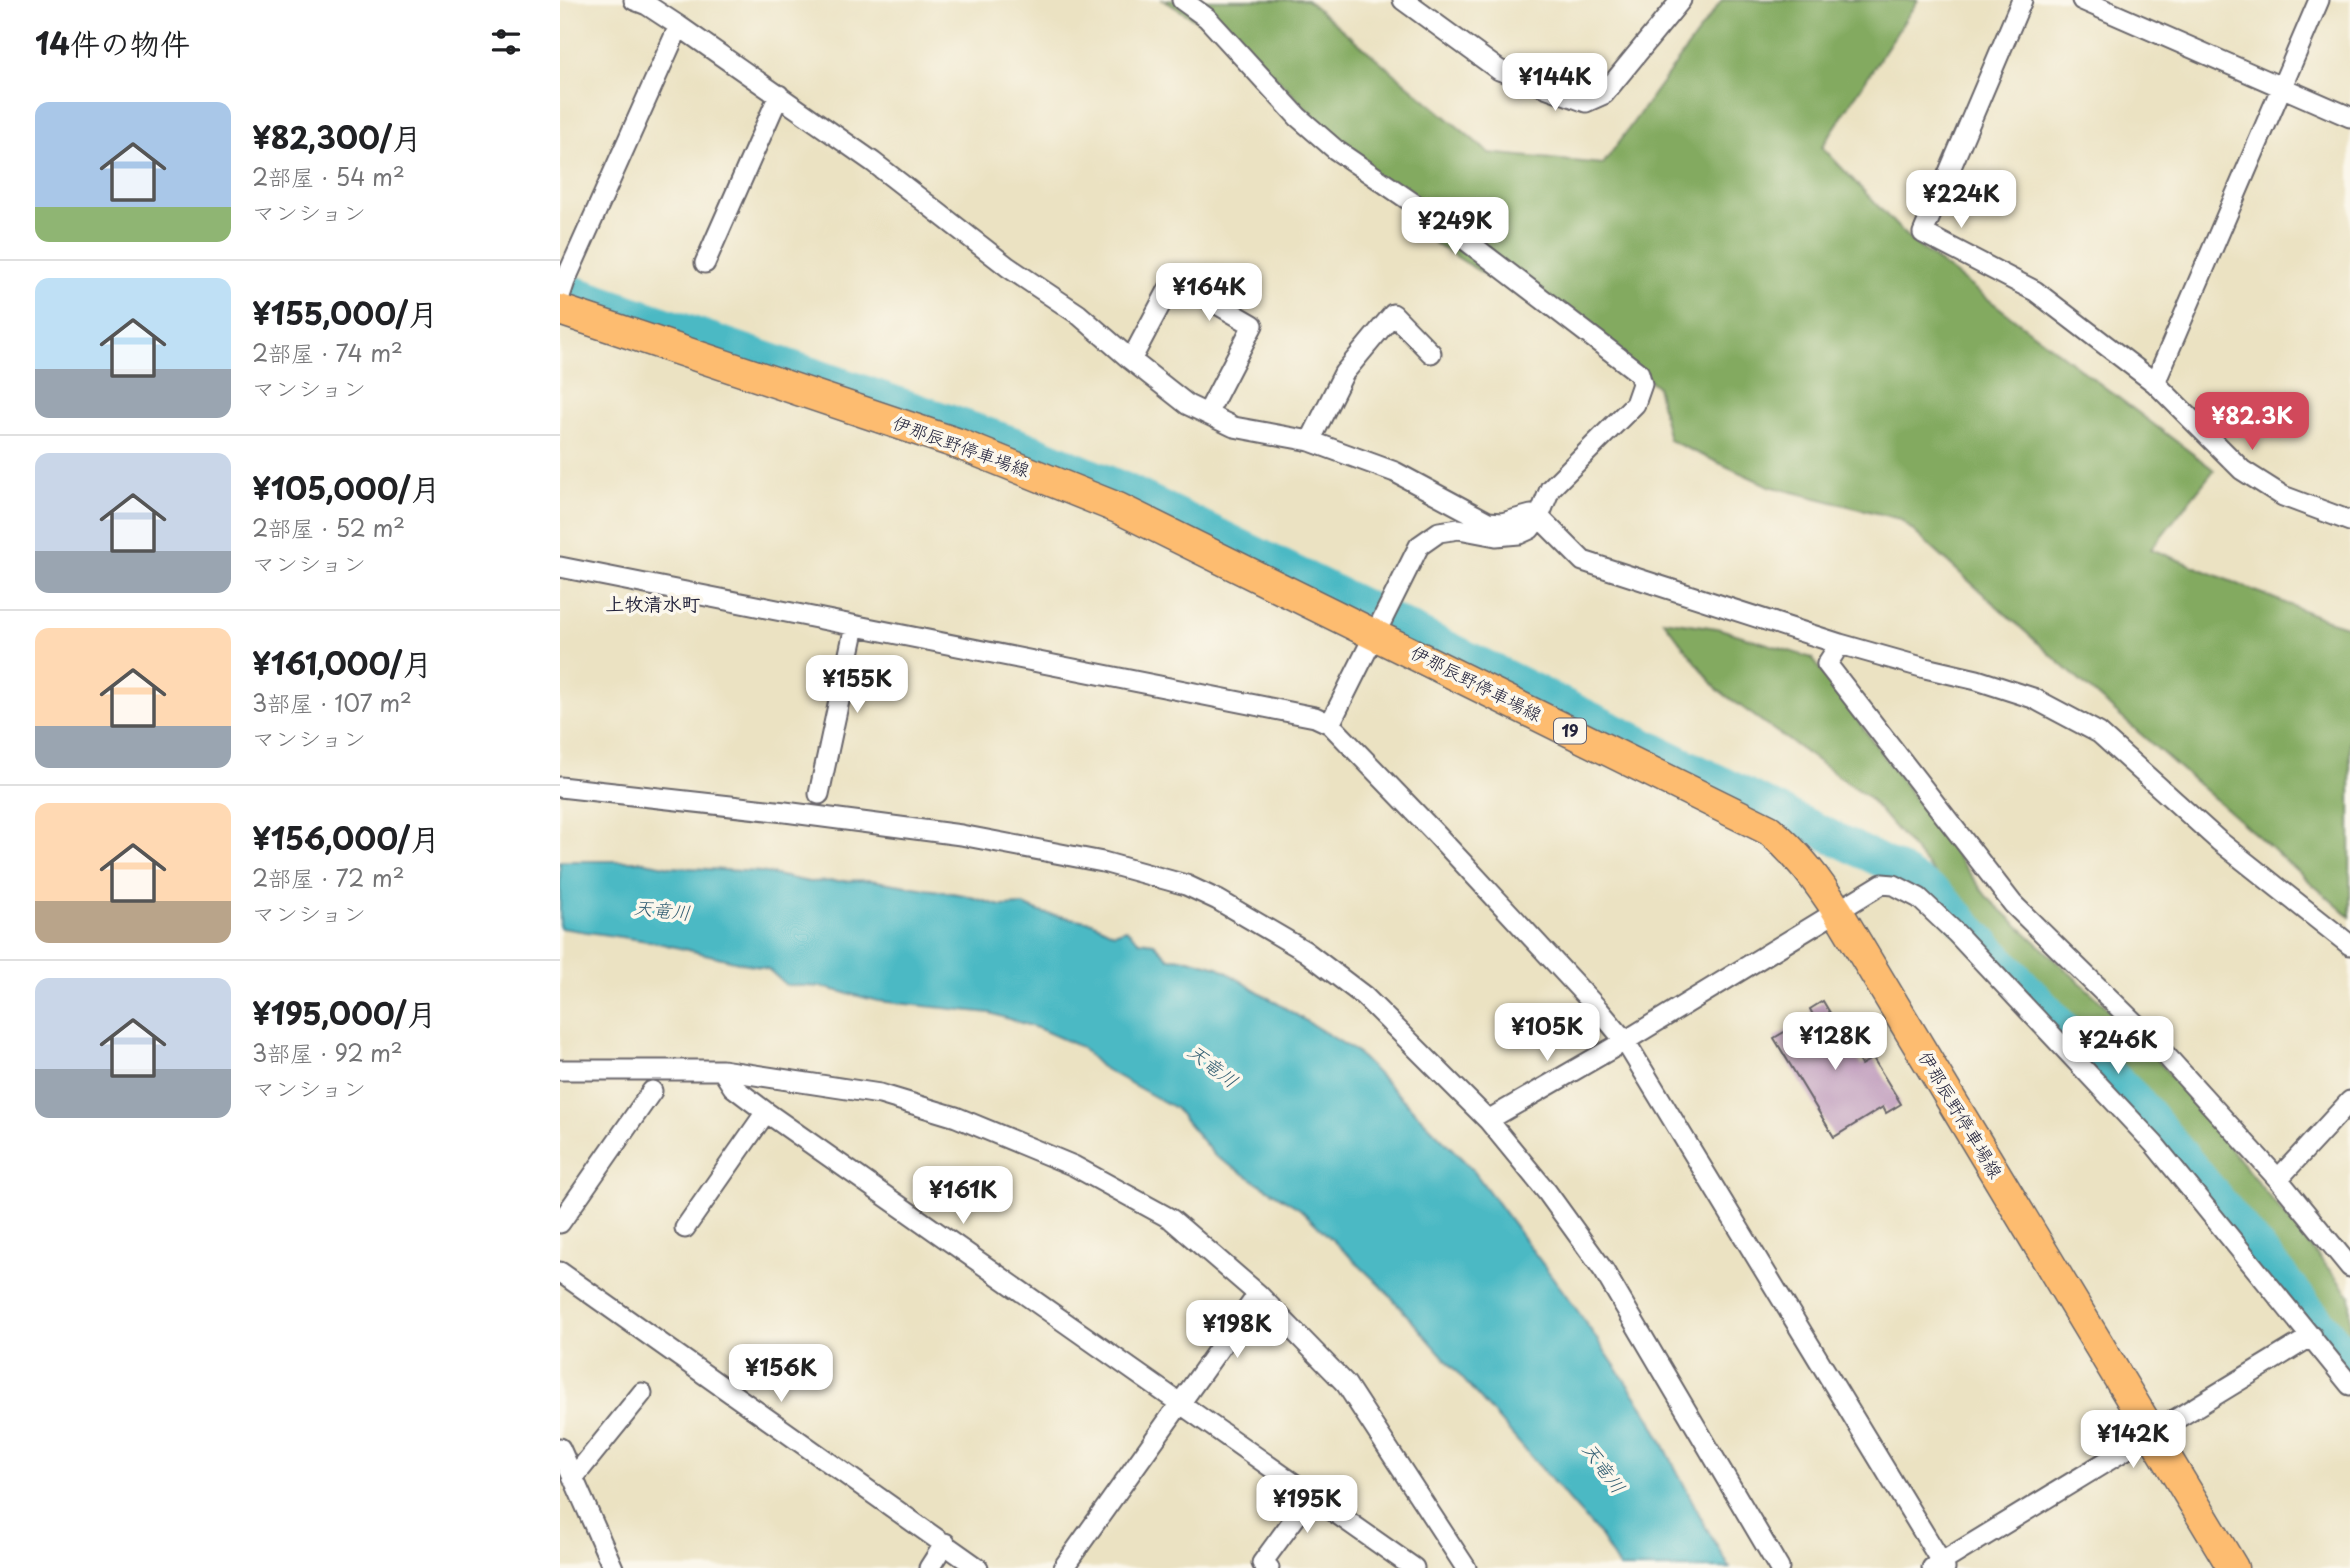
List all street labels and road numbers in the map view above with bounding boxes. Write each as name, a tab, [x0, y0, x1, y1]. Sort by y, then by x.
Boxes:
street label: 伊那辰野停車場線	[889, 408, 1034, 483]
street label: 伊那辰野停車場線	[1406, 638, 1547, 727]
road number: 19	[1554, 718, 1586, 744]
street label: 伊那辰野停車場線	[1913, 1046, 2010, 1183]

